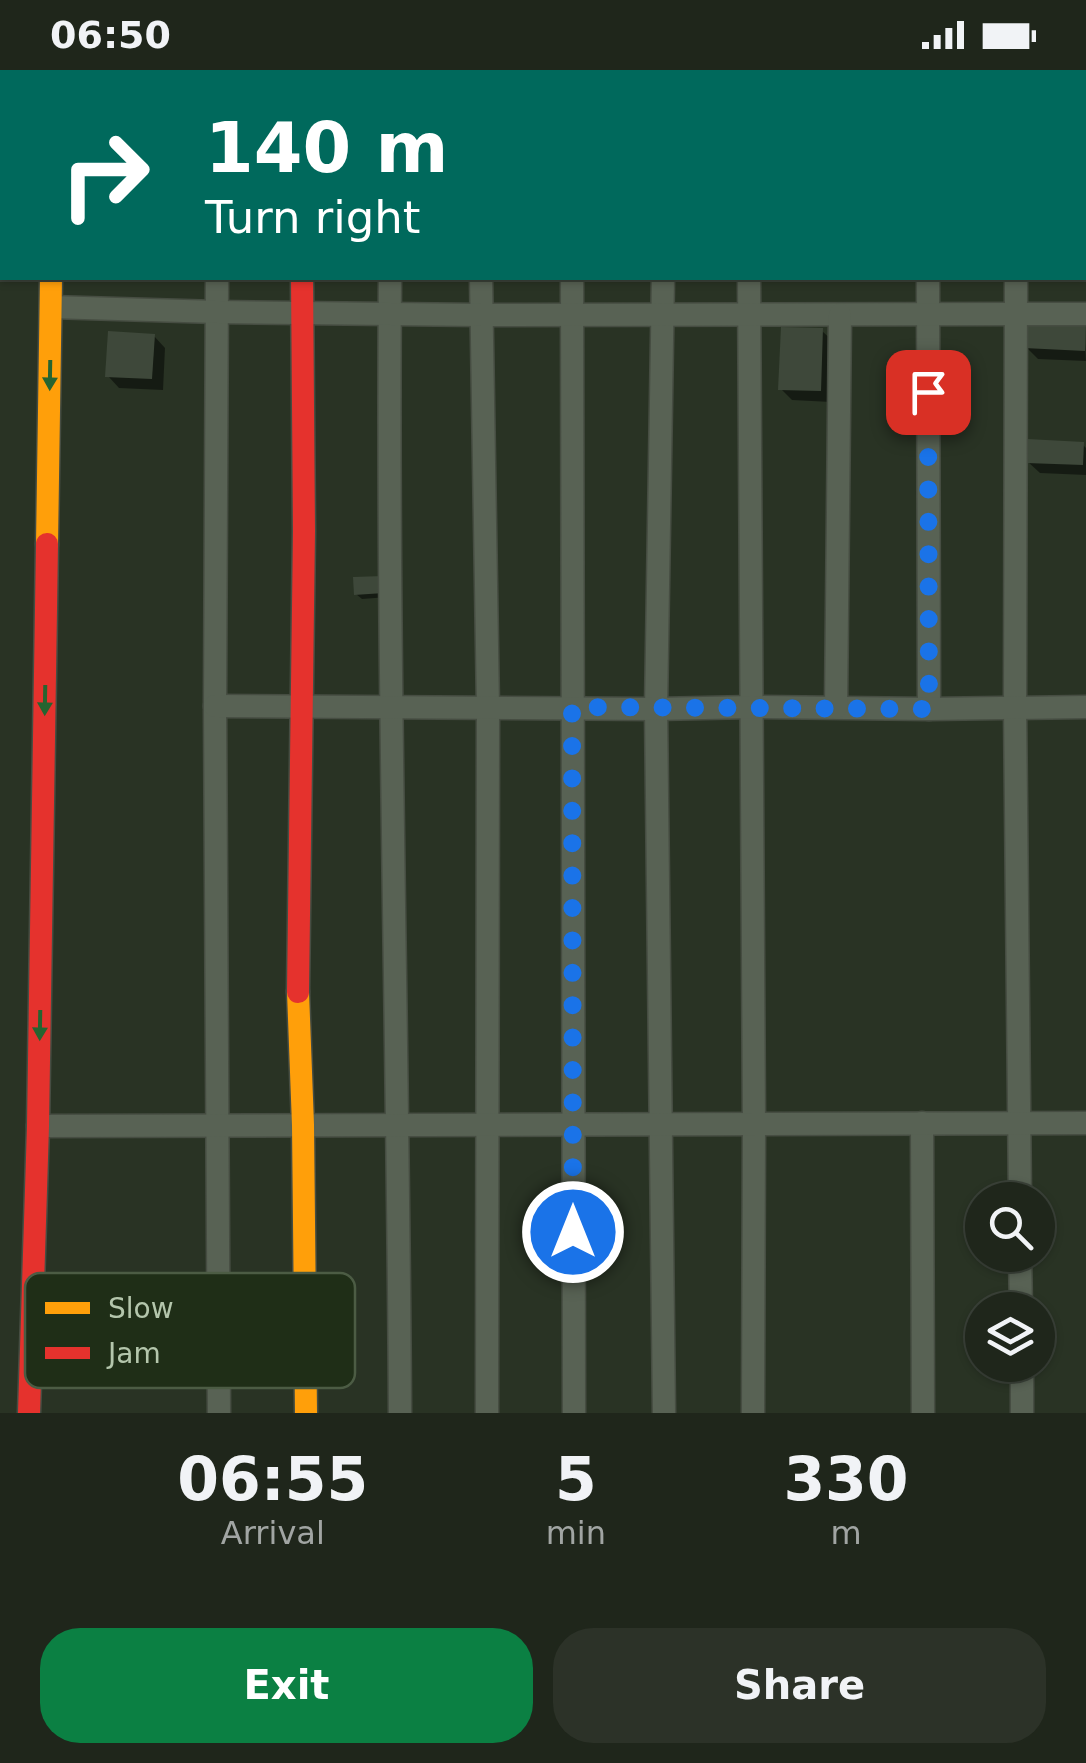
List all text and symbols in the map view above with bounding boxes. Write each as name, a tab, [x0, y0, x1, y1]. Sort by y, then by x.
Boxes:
text: 06:50	[50, 13, 171, 57]
text: 140 m	[205, 107, 448, 189]
icon: right	[40, 110, 170, 240]
text: Turn right	[205, 191, 420, 244]
pin	[886, 350, 971, 435]
one-way arrow	[41, 359, 57, 391]
icon: arrive	[901, 365, 956, 420]
one-way arrow	[36, 684, 52, 716]
one-way arrow	[31, 1009, 47, 1041]
position arrow	[521, 1180, 625, 1284]
map controls	[965, 1182, 1055, 1382]
button: search	[965, 1182, 1055, 1272]
legend	[25, 1273, 355, 1388]
text: Slow	[108, 1292, 174, 1325]
button: layers	[965, 1292, 1055, 1382]
text: Jam	[106, 1337, 161, 1370]
text: 06:55	[177, 1444, 368, 1514]
text: 5	[555, 1444, 597, 1514]
text: 330	[783, 1444, 909, 1514]
text: Arrival	[221, 1514, 325, 1552]
text: min	[546, 1514, 606, 1552]
text: m	[830, 1514, 862, 1552]
button: Exit	[40, 1628, 533, 1743]
button: Share	[553, 1628, 1046, 1743]

